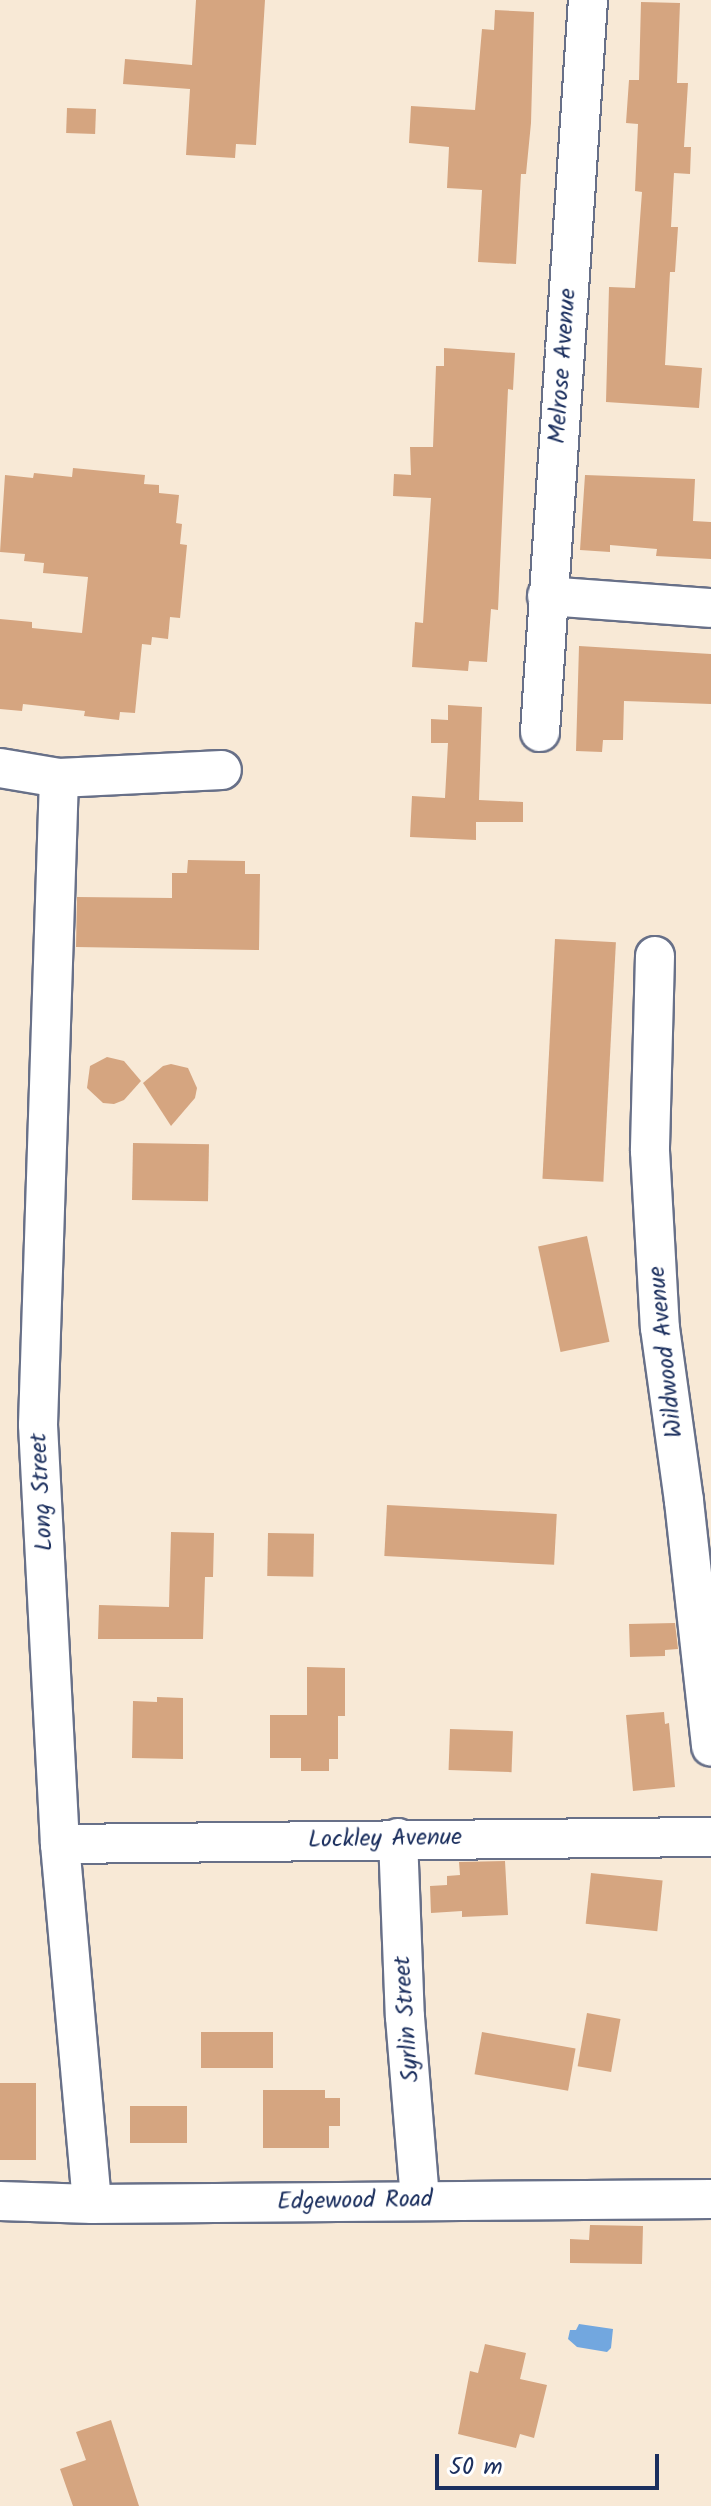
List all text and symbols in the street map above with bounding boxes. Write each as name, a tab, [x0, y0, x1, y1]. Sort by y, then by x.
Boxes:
street label: Melrose Avenue	[543, 287, 583, 445]
street label: Wildwood Avenue	[643, 1265, 689, 1439]
street label: Long Street	[25, 1432, 59, 1552]
street label: Lockley Avenue	[308, 1823, 462, 1855]
street label: Syrlin Street	[388, 1955, 426, 2083]
street label: Edgewood Road	[277, 2185, 433, 2217]
scale bar	[439, 2438, 663, 2488]
text: 50 m	[449, 2448, 503, 2487]

